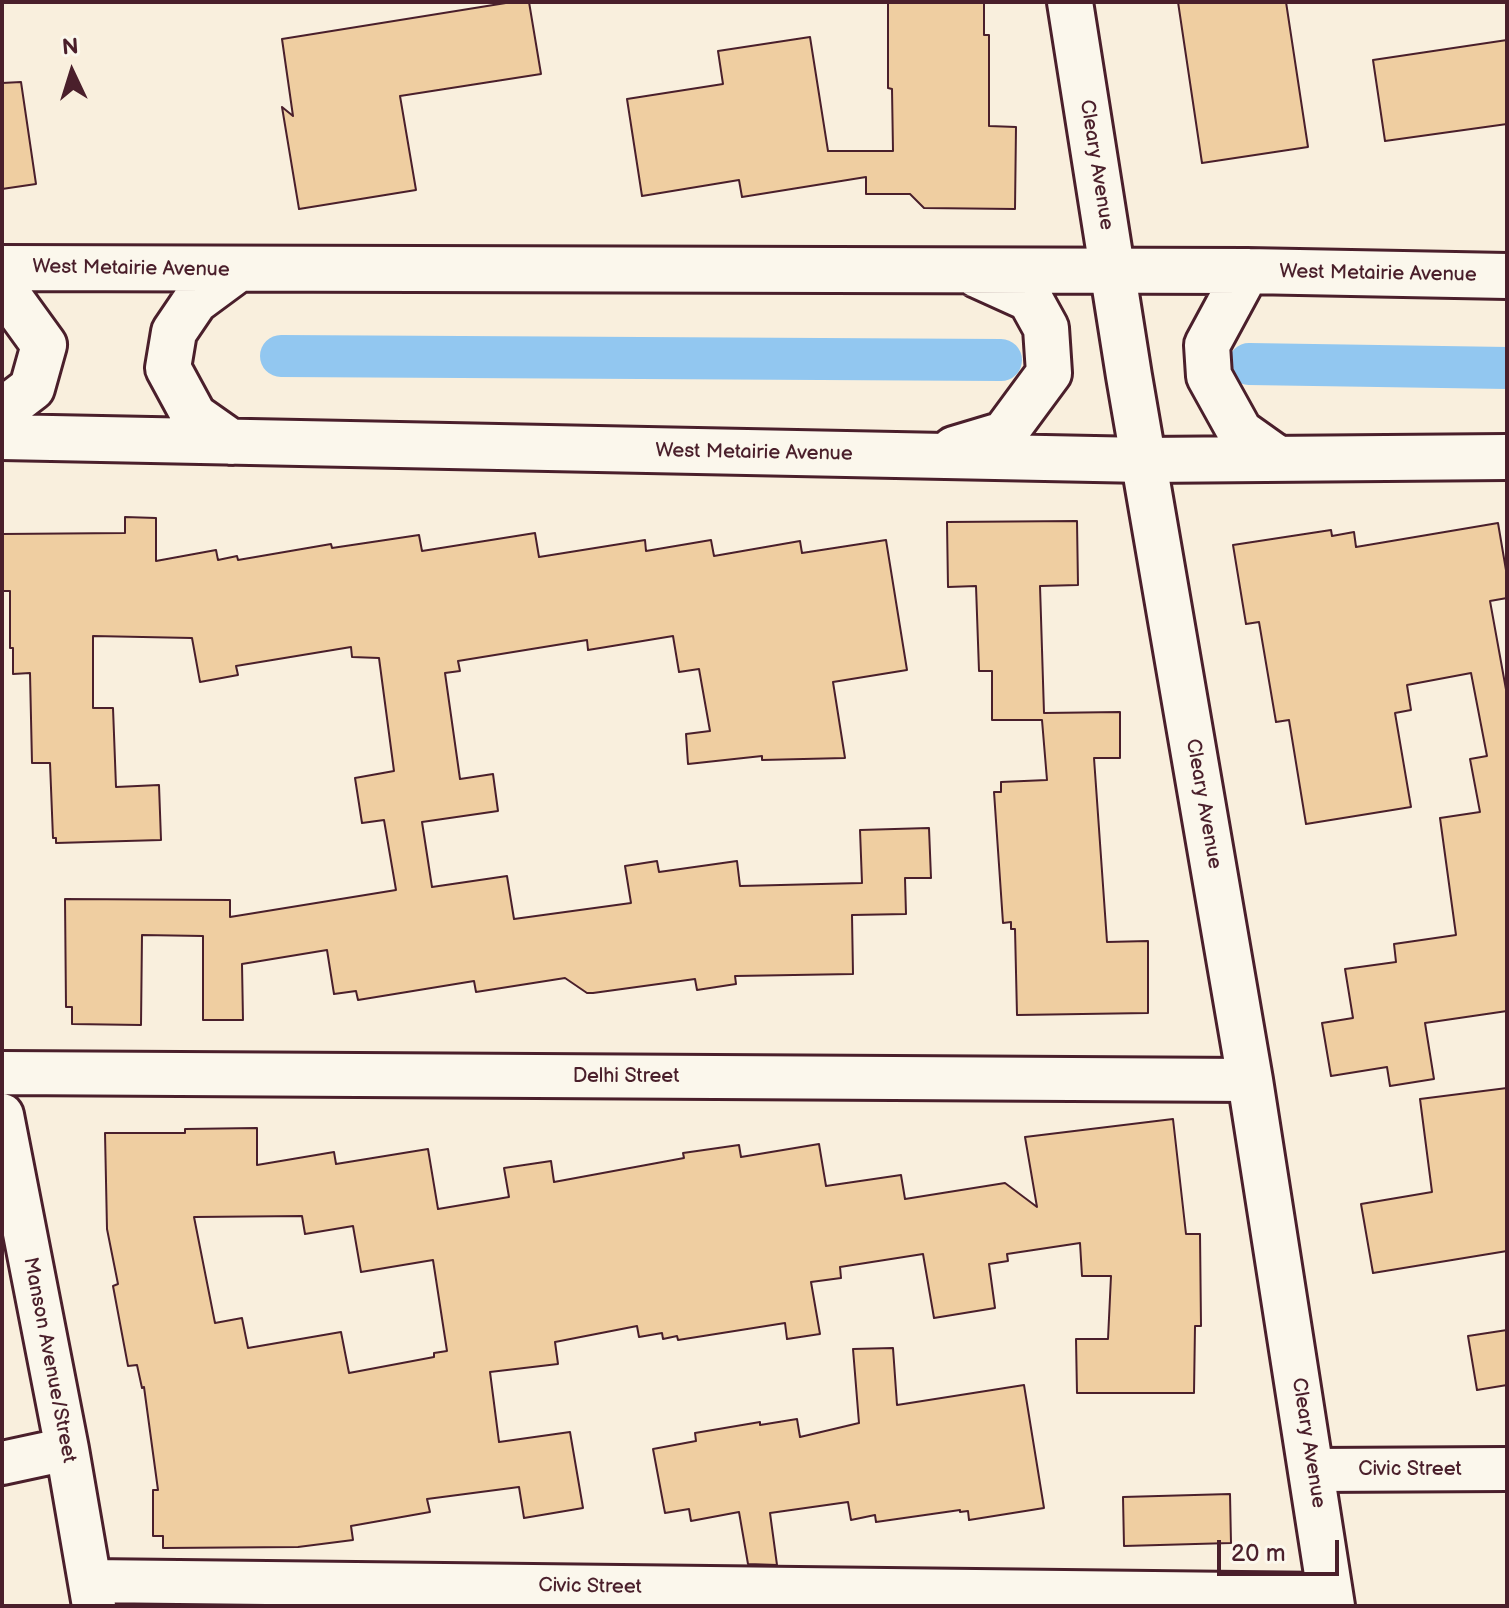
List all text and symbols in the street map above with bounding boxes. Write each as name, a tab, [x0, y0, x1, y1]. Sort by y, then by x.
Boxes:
north arrow	[32, 32, 112, 112]
text: N	[61, 34, 79, 62]
street label: Cleary Avenue	[1074, 98, 1118, 232]
street label: West Metairie Avenue	[32, 255, 230, 283]
street label: West Metairie Avenue	[1279, 260, 1477, 288]
street label: West Metairie Avenue	[655, 439, 853, 467]
street label: Cleary Avenue	[1180, 737, 1226, 871]
street label: Delhi Street	[573, 1065, 679, 1089]
street label: Manson Avenue/Street	[17, 1255, 81, 1465]
street label: Cleary Avenue	[1286, 1376, 1330, 1510]
street label: Civic Street	[1358, 1458, 1462, 1482]
scale bar	[1221, 1524, 1343, 1574]
text: 20 m	[1231, 1539, 1286, 1568]
street label: Civic Street	[538, 1574, 642, 1600]

